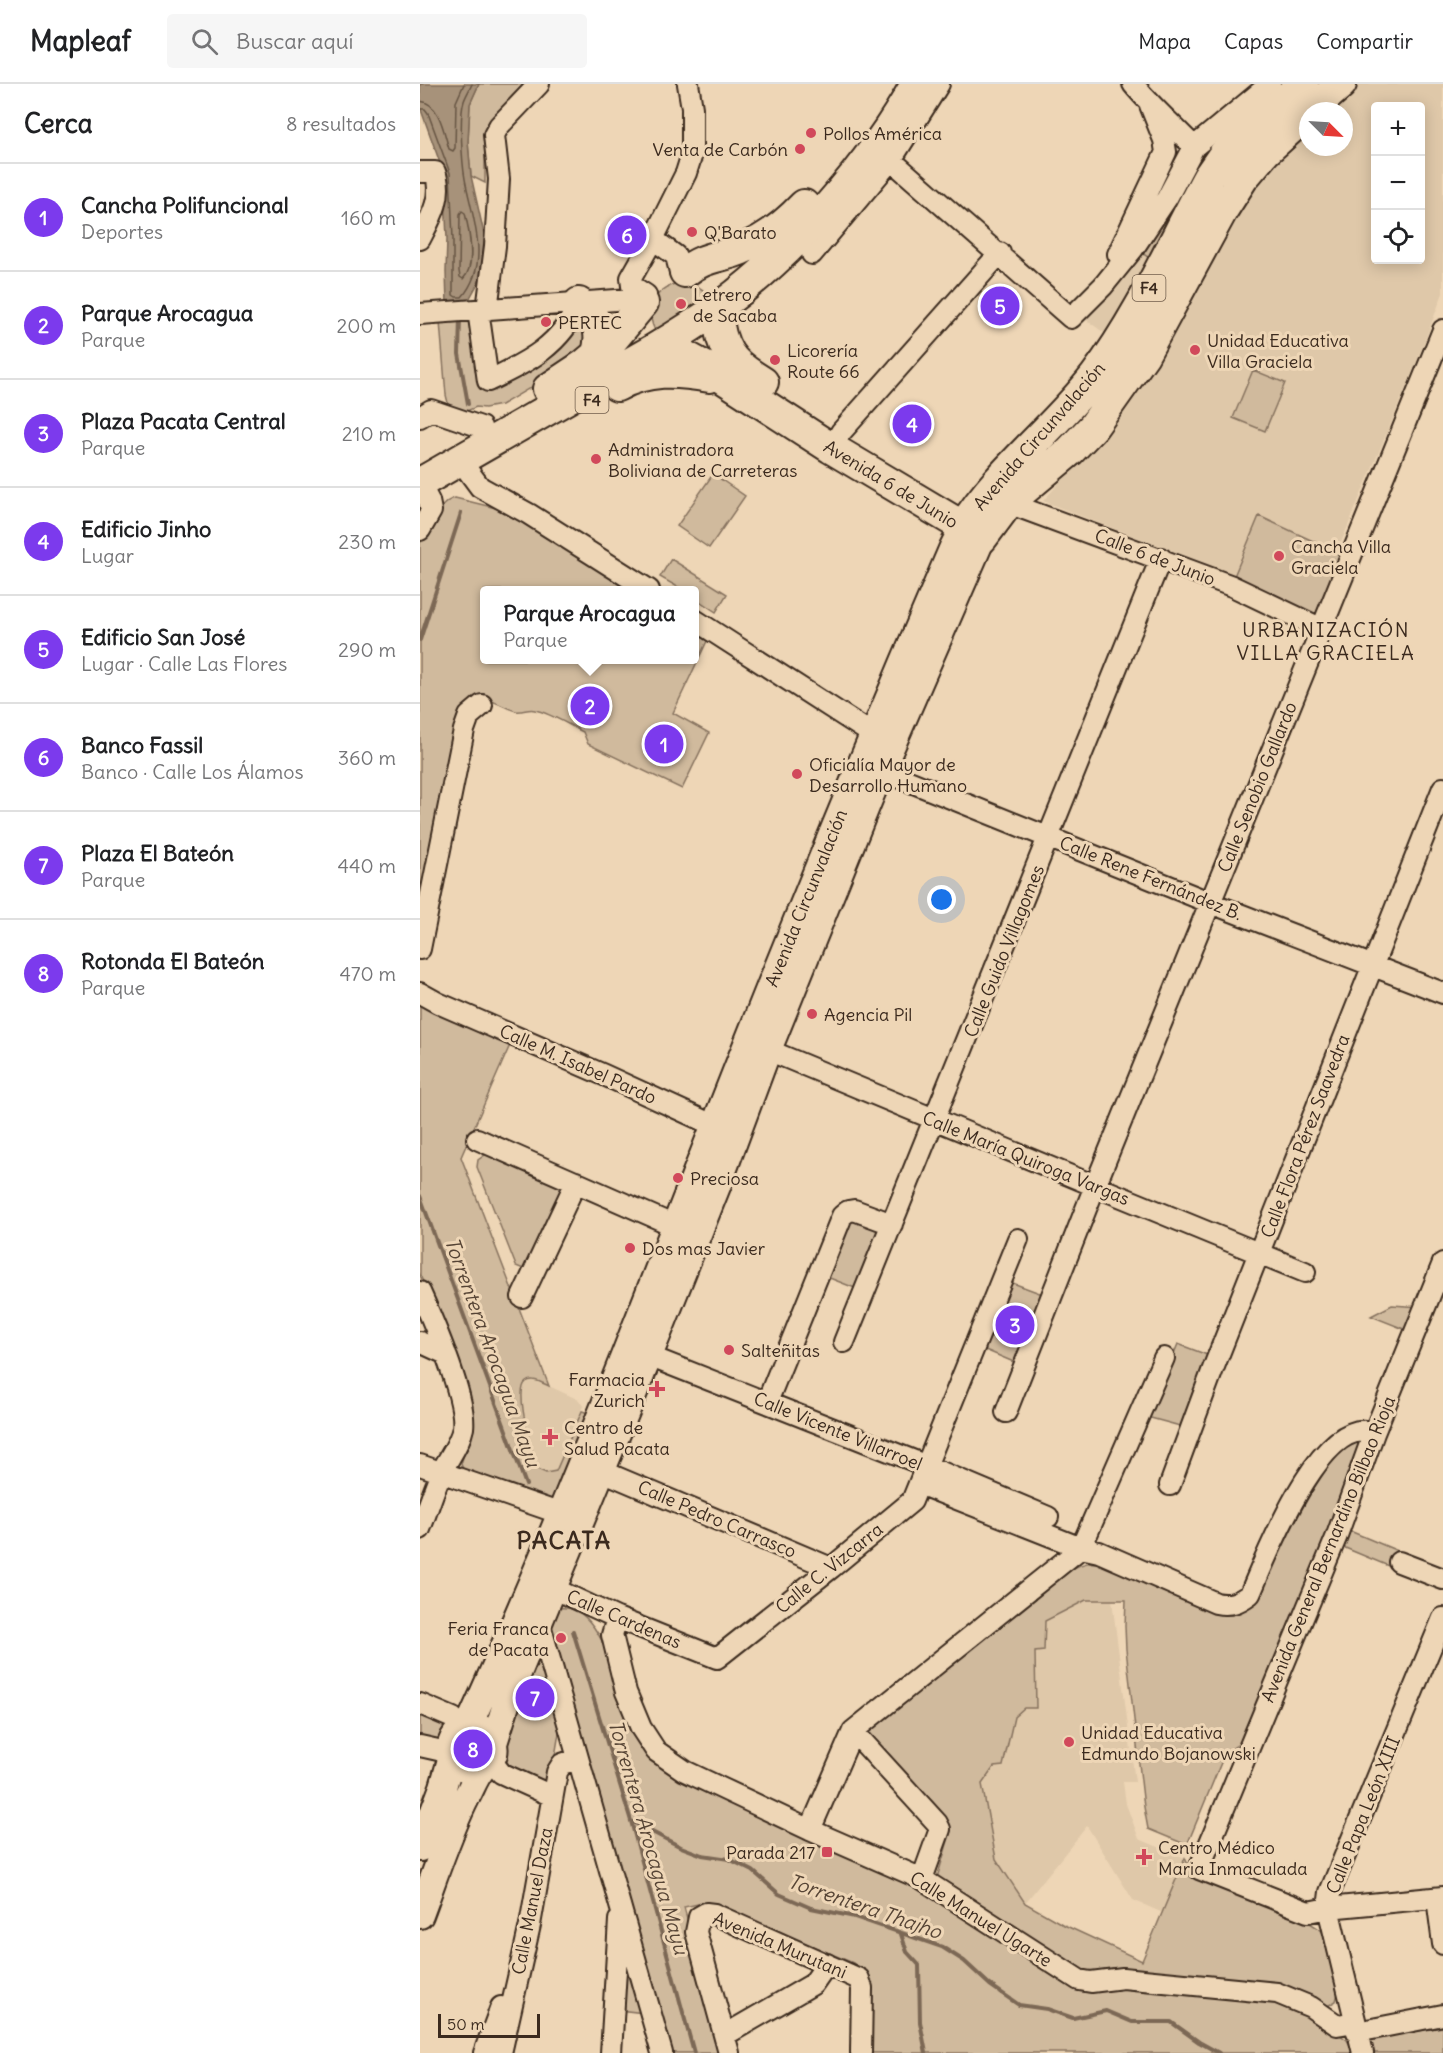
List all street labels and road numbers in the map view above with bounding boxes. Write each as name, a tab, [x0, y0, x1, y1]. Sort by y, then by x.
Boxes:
road number: F4	[1132, 275, 1166, 301]
street label: Avenida Circunvalación	[968, 357, 1110, 515]
road number: F4	[576, 387, 608, 413]
street label: Avenida 6 de Junio	[820, 435, 962, 533]
street label: Calle 6 de Junio	[1091, 523, 1219, 591]
street label: Calle Senobio Gallardo	[1212, 698, 1302, 876]
street label: Avenida Circunvalación	[760, 806, 852, 990]
street label: Calle Rene Fernández B.	[1056, 831, 1246, 925]
street label: Calle Guido Villagomes	[959, 861, 1049, 1041]
street label: Calle M. Isabel Pardo	[496, 1019, 660, 1109]
street label: Calle Flora Pérez Saavedra	[1256, 1031, 1354, 1241]
street label: Calle María Quiroga Vargas	[919, 1106, 1133, 1210]
street label: Calle Vicente Villarroel	[750, 1387, 926, 1475]
street label: Avenida General Bernardino Bilbao Rioja	[1256, 1392, 1400, 1706]
street label: Calle Pedro Carrasco	[634, 1475, 800, 1563]
street label: Calle C. Vizcarra	[771, 1518, 887, 1618]
street label: Calle Cardenas	[563, 1585, 685, 1653]
street label: Calle Papa León XIII	[1321, 1733, 1405, 1897]
street label: Calle Manuel Daza	[506, 1825, 558, 1977]
street label: Calle Manuel Ugarte	[906, 1866, 1056, 1972]
street label: Avenida Murutani	[710, 1906, 850, 1984]

